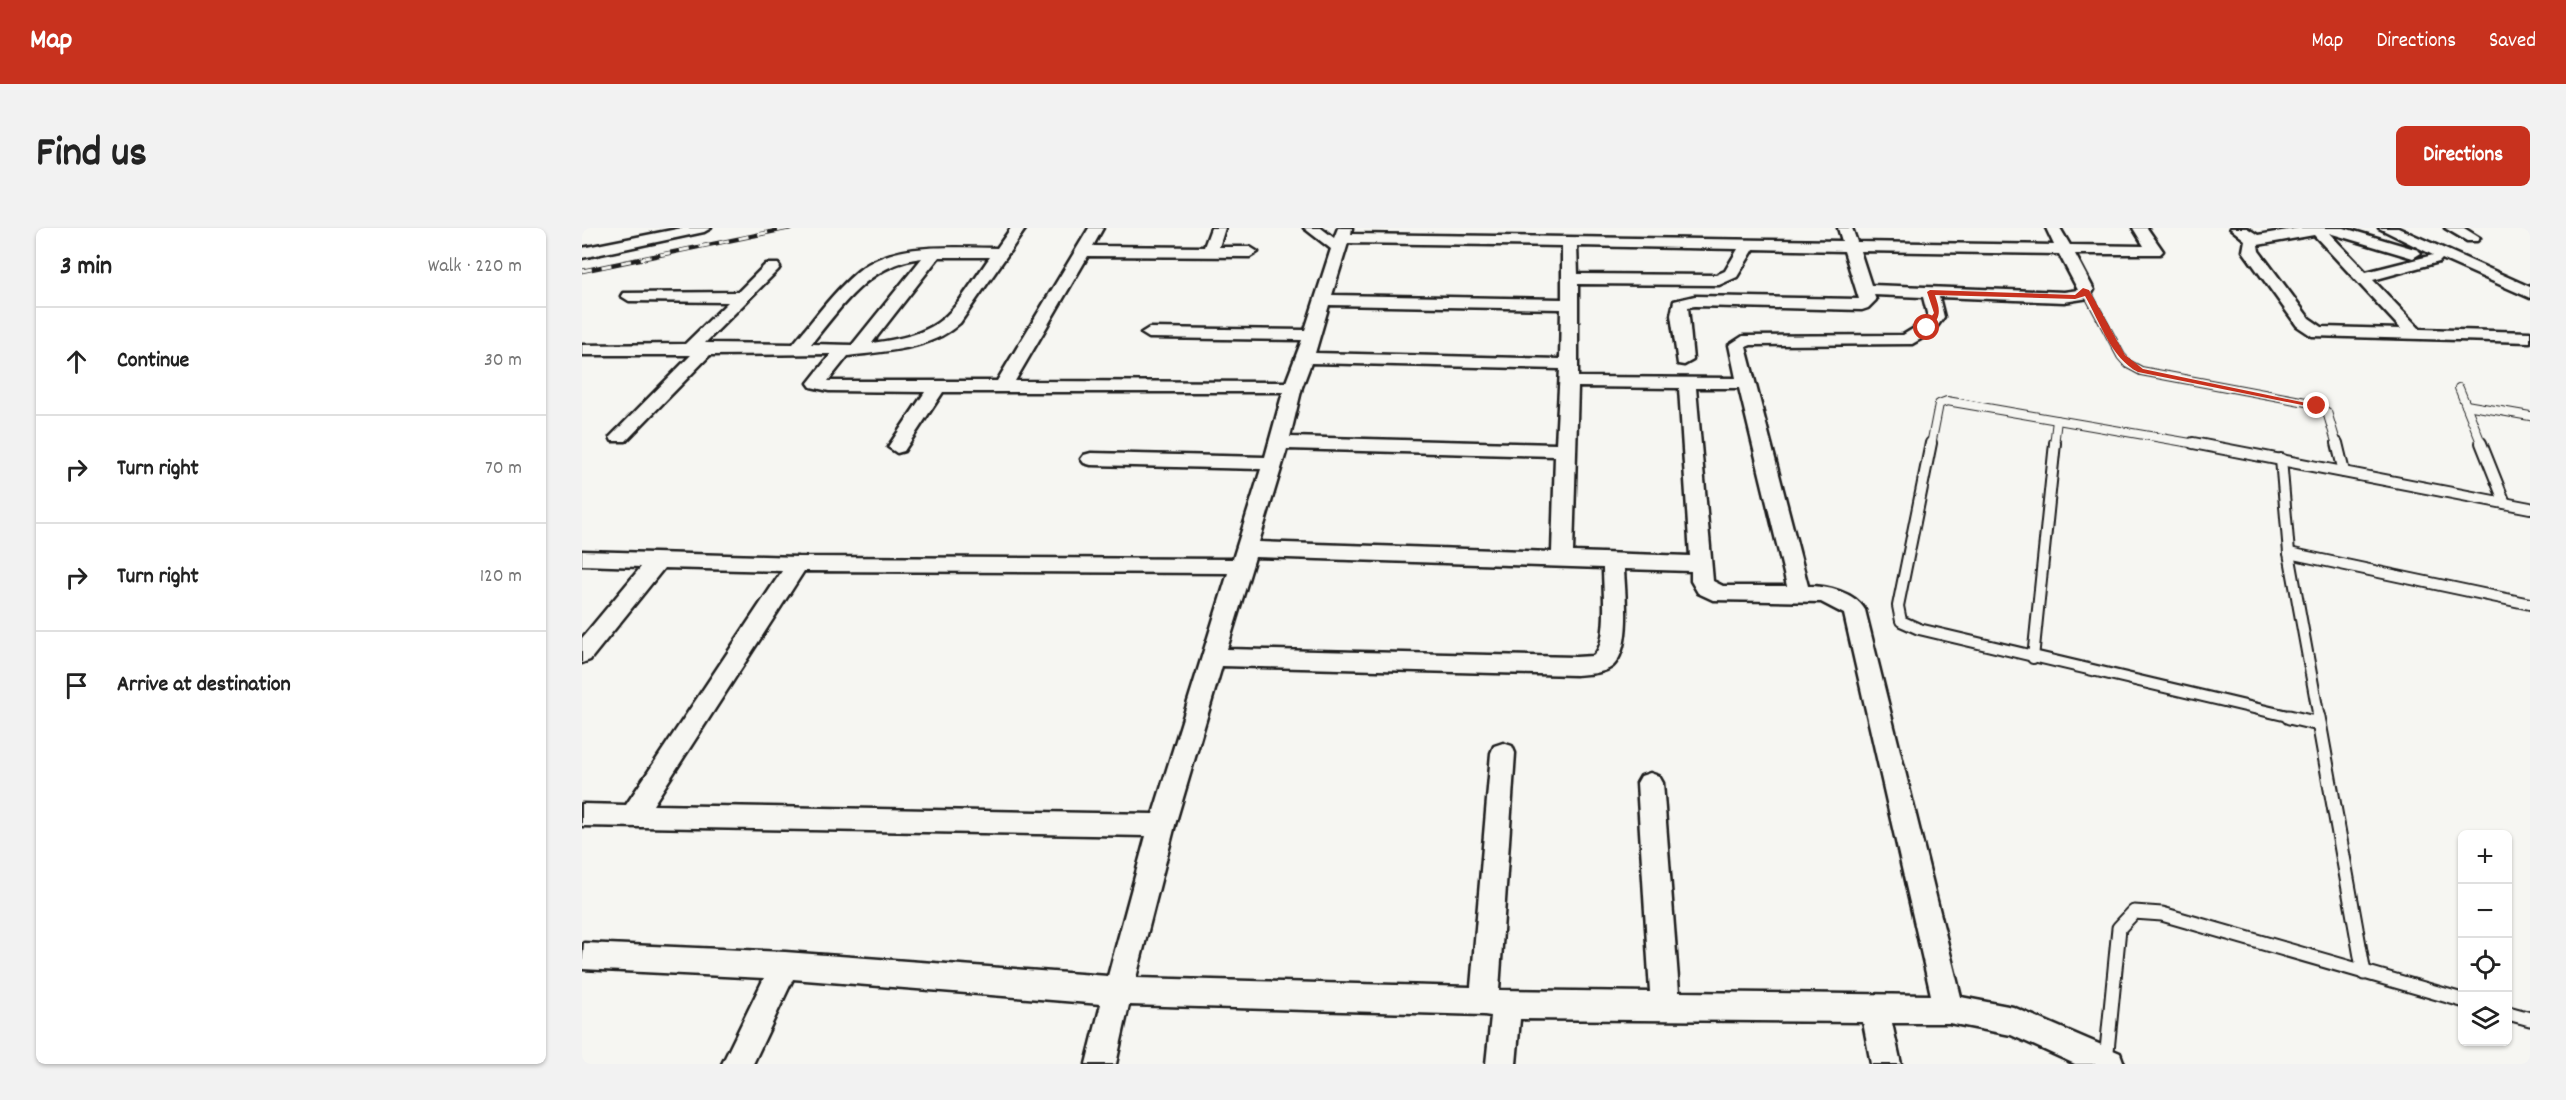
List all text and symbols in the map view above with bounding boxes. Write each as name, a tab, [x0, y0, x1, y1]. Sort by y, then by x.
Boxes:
text: Map	[30, 22, 72, 62]
text: Map	[2312, 27, 2343, 57]
text: Directions	[2376, 27, 2456, 57]
text: Saved	[2489, 27, 2536, 57]
text: Find us	[36, 126, 147, 186]
button: Directions	[2396, 126, 2530, 186]
text: 3 min	[60, 249, 112, 286]
text: Walk · 220 m	[428, 253, 522, 281]
route start	[1913, 314, 1939, 340]
icon: ahead	[60, 345, 93, 378]
text: Continue	[117, 346, 189, 377]
text: 30 m	[484, 347, 522, 375]
route end	[2303, 392, 2329, 418]
icon: right	[60, 453, 93, 486]
text: Turn right	[117, 454, 199, 485]
text: 70 m	[485, 455, 522, 483]
icon: right	[60, 561, 93, 594]
text: Turn right	[117, 562, 199, 593]
text: 120 m	[480, 563, 522, 591]
icon: arrive	[60, 669, 93, 702]
text: Arrive at destination	[117, 670, 291, 701]
map controls	[2458, 830, 2512, 1046]
button: +	[2458, 830, 2512, 884]
button: −	[2458, 884, 2512, 938]
button: locate	[2458, 938, 2512, 992]
button: layers	[2458, 992, 2512, 1046]

